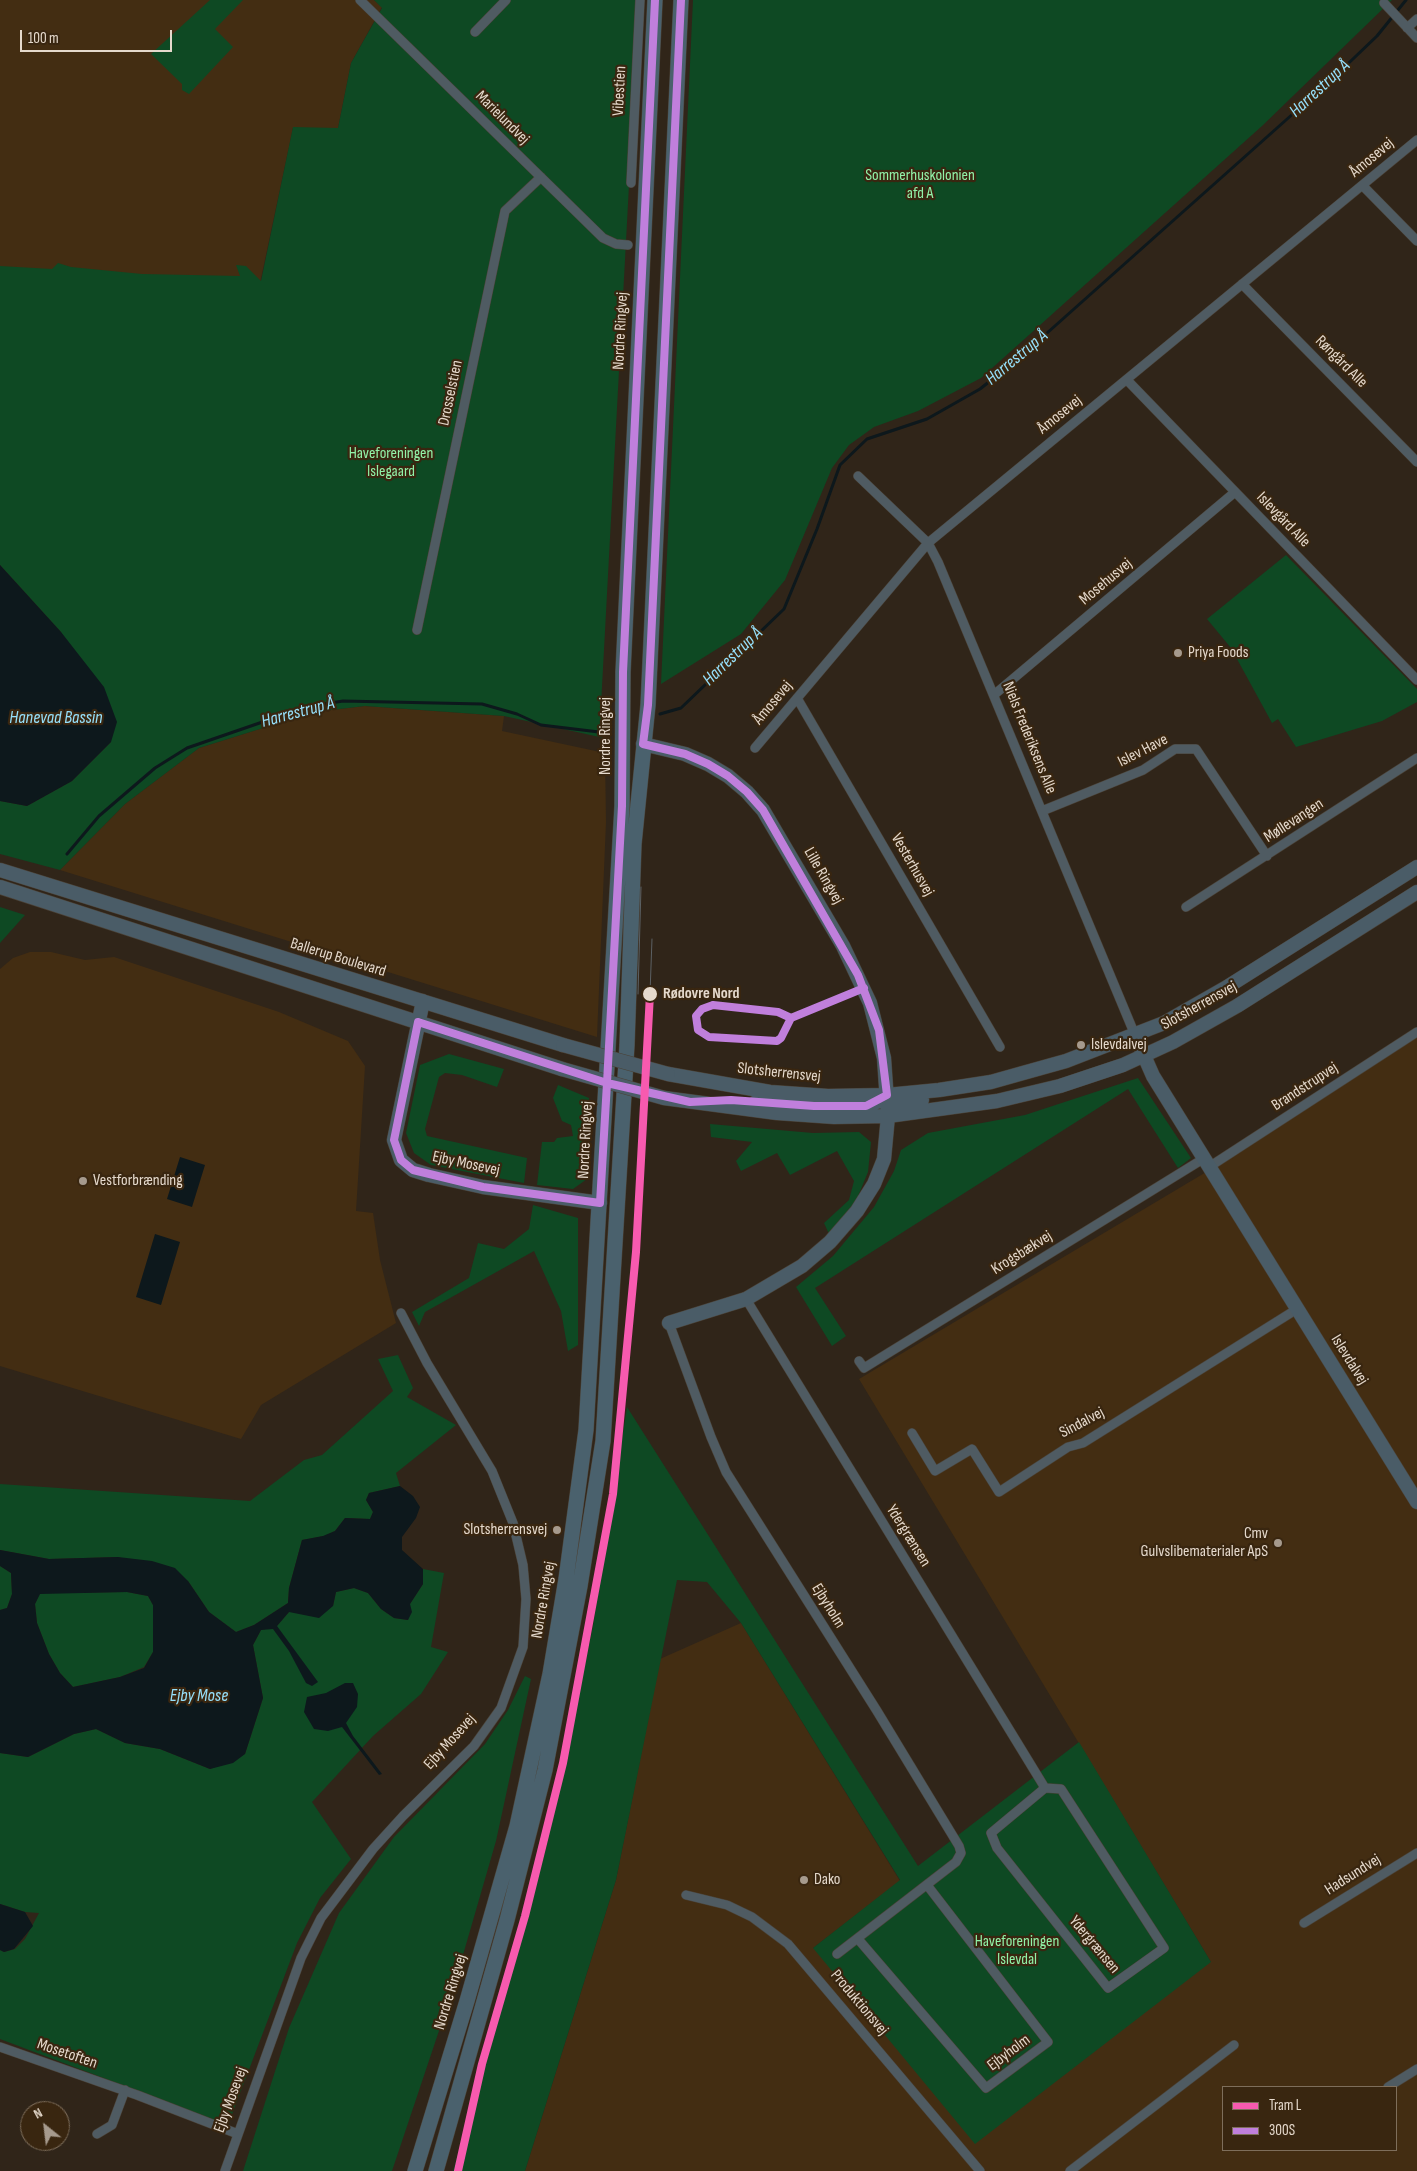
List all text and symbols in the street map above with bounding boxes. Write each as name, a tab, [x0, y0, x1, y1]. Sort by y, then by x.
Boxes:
scale bar	[22, 20, 175, 52]
text: 100 m	[28, 29, 59, 48]
water label: Harrestrup Å	[1285, 56, 1355, 122]
street label: Vibestien	[609, 65, 631, 117]
street label: Marielundvej	[471, 87, 533, 149]
street label: Åmosevej	[1346, 134, 1398, 182]
park label: Sommerhuskolonien afd A	[865, 166, 975, 204]
street label: Nordre Ringvej	[609, 292, 633, 370]
water label: Harrestrup Å	[981, 326, 1053, 390]
street label: Røngård Alle	[1311, 332, 1371, 392]
street label: Drosselstien	[435, 359, 467, 427]
street label: Åmosevej	[1034, 391, 1086, 439]
park label: Haveforeningen Islegaard	[349, 444, 433, 482]
street label: Islevgård Alle	[1252, 488, 1314, 552]
street label: Mosehusvej	[1076, 554, 1136, 610]
water label: Harrestrup Å	[699, 623, 767, 691]
place label: Priya Foods	[1188, 643, 1248, 663]
marker: Priya Foods	[1172, 647, 1184, 659]
street label: Åmosevej	[749, 677, 797, 729]
street label: Niels Frederiksens Alle	[998, 679, 1060, 797]
water label: Harrestrup Å	[259, 693, 337, 733]
street label: Nordre Ringvej	[596, 697, 616, 775]
water label: Hanevad Bassin	[9, 707, 103, 729]
street label: Islev Have	[1115, 730, 1171, 772]
street label: Møllevangen	[1261, 795, 1327, 847]
street label: Vesterhusvej	[886, 830, 938, 900]
street label: Lille Ringvej	[799, 844, 847, 908]
street label: Ballerup Boulevard	[288, 934, 388, 982]
street label: Slotsherrensvej	[1158, 977, 1240, 1035]
place label: Rødovre Nord	[663, 984, 740, 1004]
marker: Rødovre Nord	[641, 985, 659, 1003]
place label: Islevdalvej	[1091, 1035, 1147, 1055]
marker: Islevdalvej	[1075, 1039, 1087, 1051]
street label: Slotsherrensvej	[736, 1059, 822, 1087]
street label: Brandstrupvej	[1268, 1059, 1342, 1115]
street label: Nordre Ringvej	[574, 1101, 598, 1179]
street label: Ejby Mosevej	[431, 1148, 501, 1180]
place label: Vestforbrænding	[93, 1171, 183, 1191]
marker: Vestforbrænding	[77, 1175, 89, 1187]
street label: Krogsbækvej	[988, 1227, 1056, 1279]
street label: Islevdalvej	[1326, 1331, 1372, 1389]
street label: Sindalvej	[1056, 1403, 1108, 1443]
street label: Ydergrænsen	[881, 1502, 935, 1570]
place label: Slotsherrensvej	[463, 1520, 547, 1540]
marker: Slotsherrensvej	[551, 1524, 563, 1536]
place label: Cmv Gulvslibematerialer ApS	[1141, 1524, 1268, 1562]
marker: Cmv Gulvslibematerialer ApS	[1272, 1537, 1284, 1549]
street label: Nordre Ringvej	[528, 1560, 560, 1640]
street label: Ejbyholm	[807, 1580, 849, 1632]
water label: Ejby Mose	[170, 1685, 228, 1707]
street label: Ejby Mosevej	[420, 1710, 480, 1774]
street label: Hadsundvej	[1322, 1850, 1384, 1900]
place label: Dako	[814, 1870, 840, 1890]
marker: Dako	[798, 1874, 810, 1886]
street label: Ydergrænsen	[1064, 1912, 1124, 1978]
park label: Haveforeningen Islevdal	[975, 1932, 1059, 1970]
street label: Nordre Ringvej	[430, 1952, 472, 2032]
street label: Produktionsvej	[826, 1966, 892, 2040]
street label: Ejbyholm	[984, 2031, 1034, 2075]
street label: Mosetoften	[34, 2035, 100, 2073]
street label: Ejby Mosevej	[210, 2065, 252, 2135]
legend	[1222, 2086, 1397, 2151]
text: Tram L	[1269, 2096, 1301, 2115]
north arrow	[20, 2101, 70, 2151]
text: N	[31, 2104, 45, 2123]
text: 300S	[1269, 2121, 1295, 2140]

